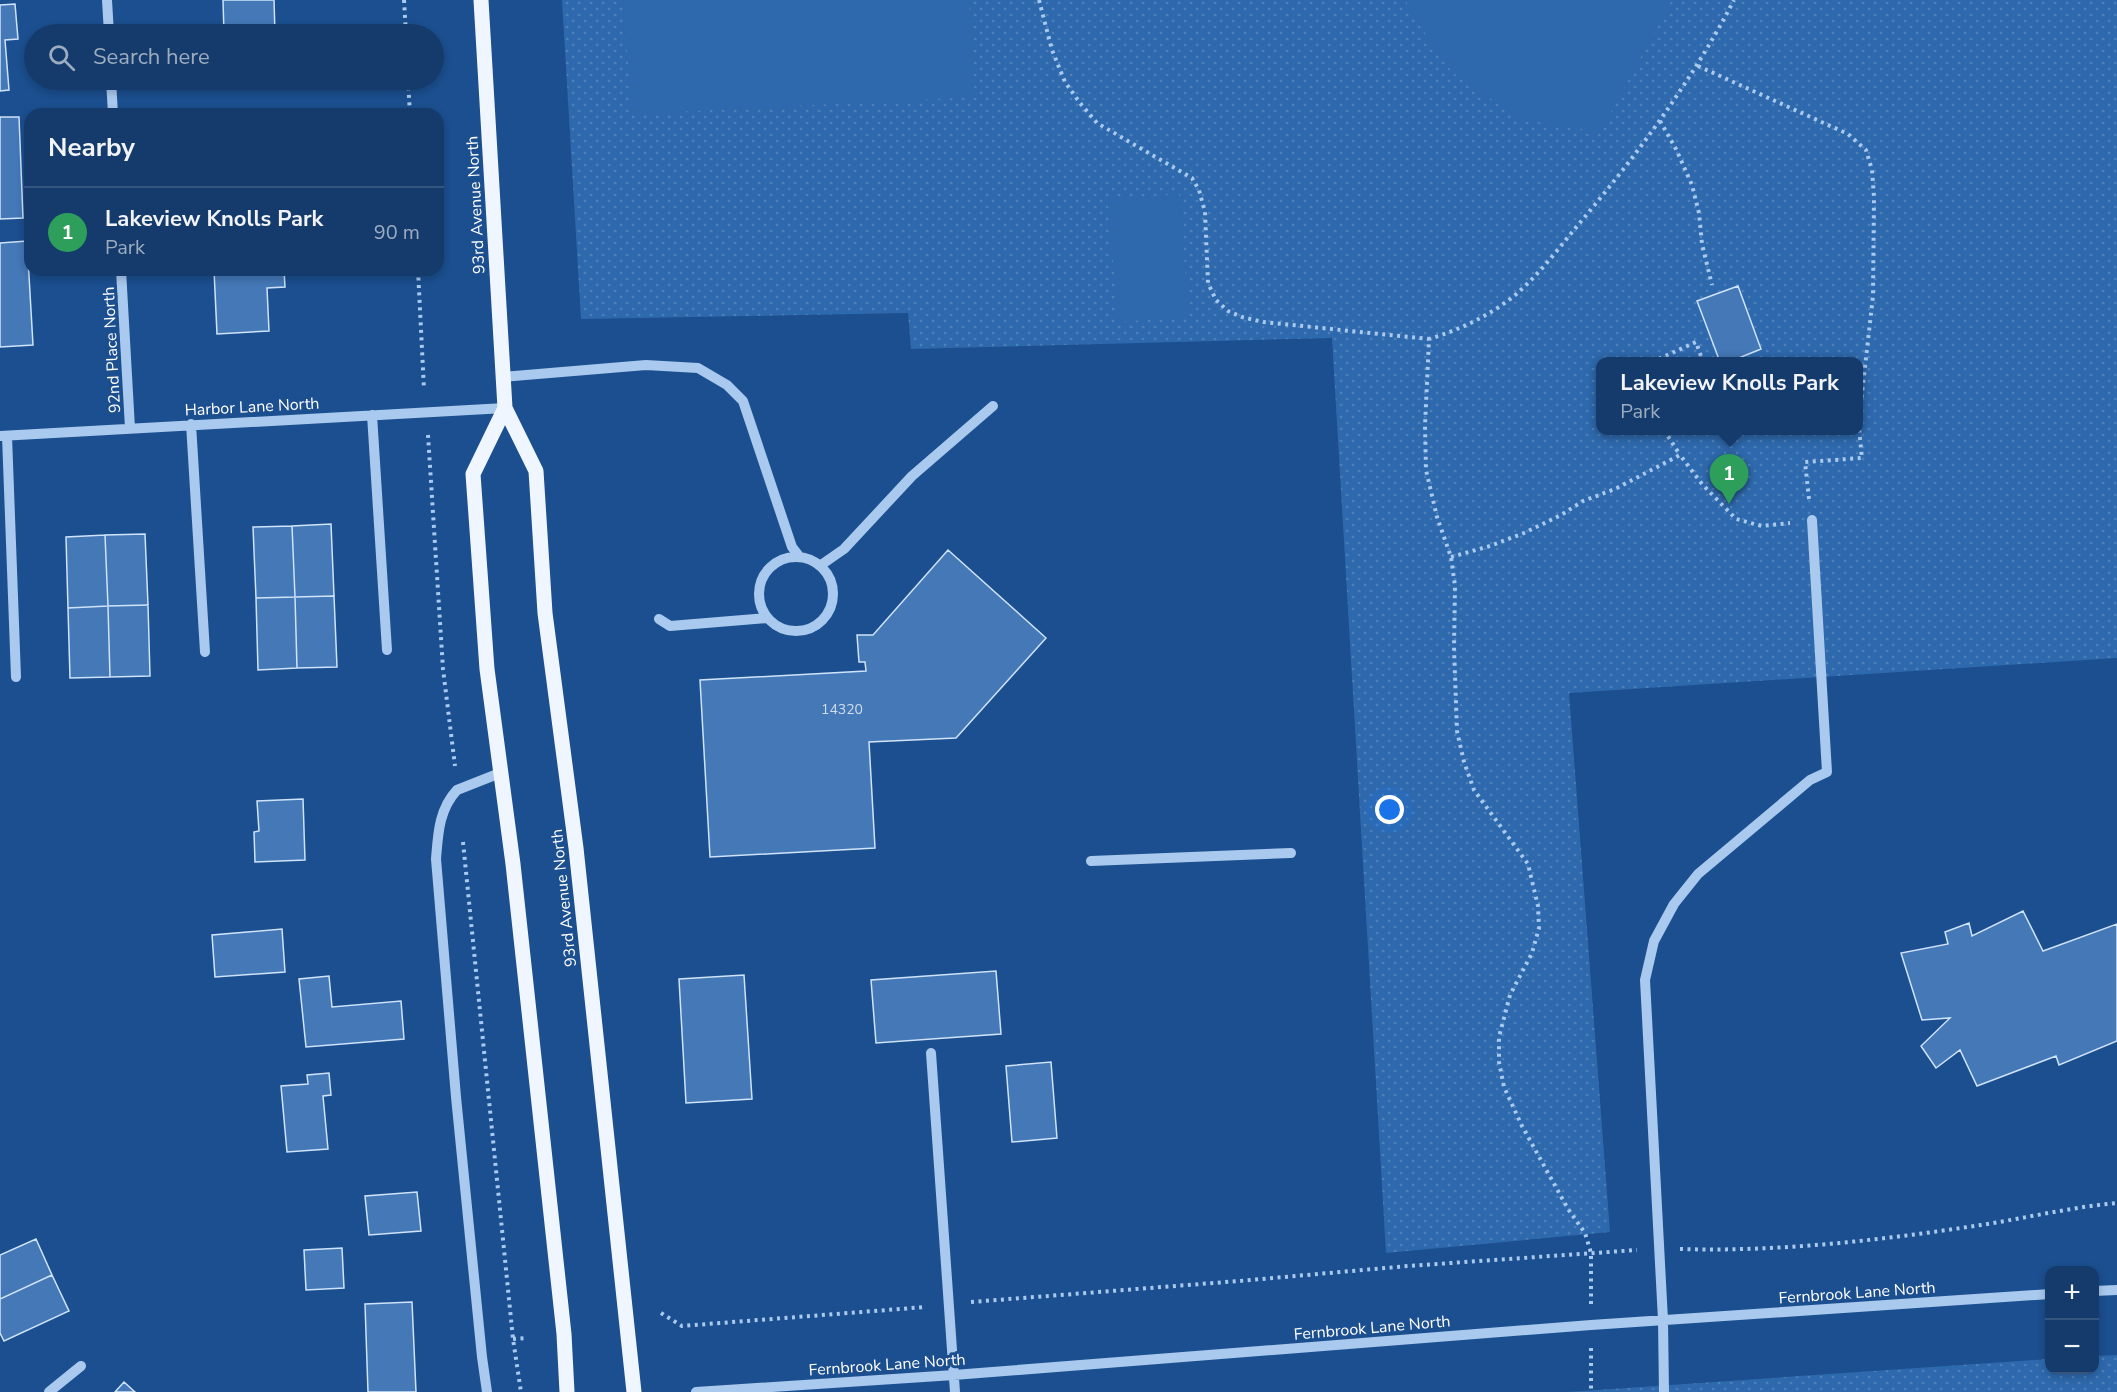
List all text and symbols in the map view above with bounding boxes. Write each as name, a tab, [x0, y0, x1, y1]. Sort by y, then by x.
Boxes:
search box	[24, 24, 444, 90]
icon: search	[45, 41, 78, 74]
text: Search here	[93, 42, 210, 72]
text: Nearby	[48, 130, 135, 165]
street label: 93rd Avenue North	[461, 135, 491, 275]
text: Lakeview Knolls Park	[105, 204, 323, 234]
text: 1	[62, 219, 74, 246]
text: 90 m	[374, 219, 420, 246]
text: Park	[105, 234, 145, 261]
street label: 92nd Place North	[98, 286, 126, 414]
popup	[1596, 357, 1863, 435]
text: Lakeview Knolls Park	[1620, 368, 1839, 398]
street label: Harbor Lane North	[184, 392, 320, 422]
text: Park	[1620, 398, 1660, 425]
pin: 1	[1710, 454, 1748, 504]
house number: 14320	[821, 700, 863, 719]
your location	[1375, 795, 1404, 824]
street label: 93rd Avenue North	[546, 828, 582, 968]
map controls	[2045, 1266, 2099, 1374]
button: +	[2045, 1266, 2099, 1320]
street label: Fernbrook Lane North	[1778, 1277, 1936, 1309]
street label: Fernbrook Lane North	[1293, 1310, 1451, 1346]
button: −	[2045, 1320, 2099, 1374]
street label: Fernbrook Lane North	[808, 1349, 966, 1381]

